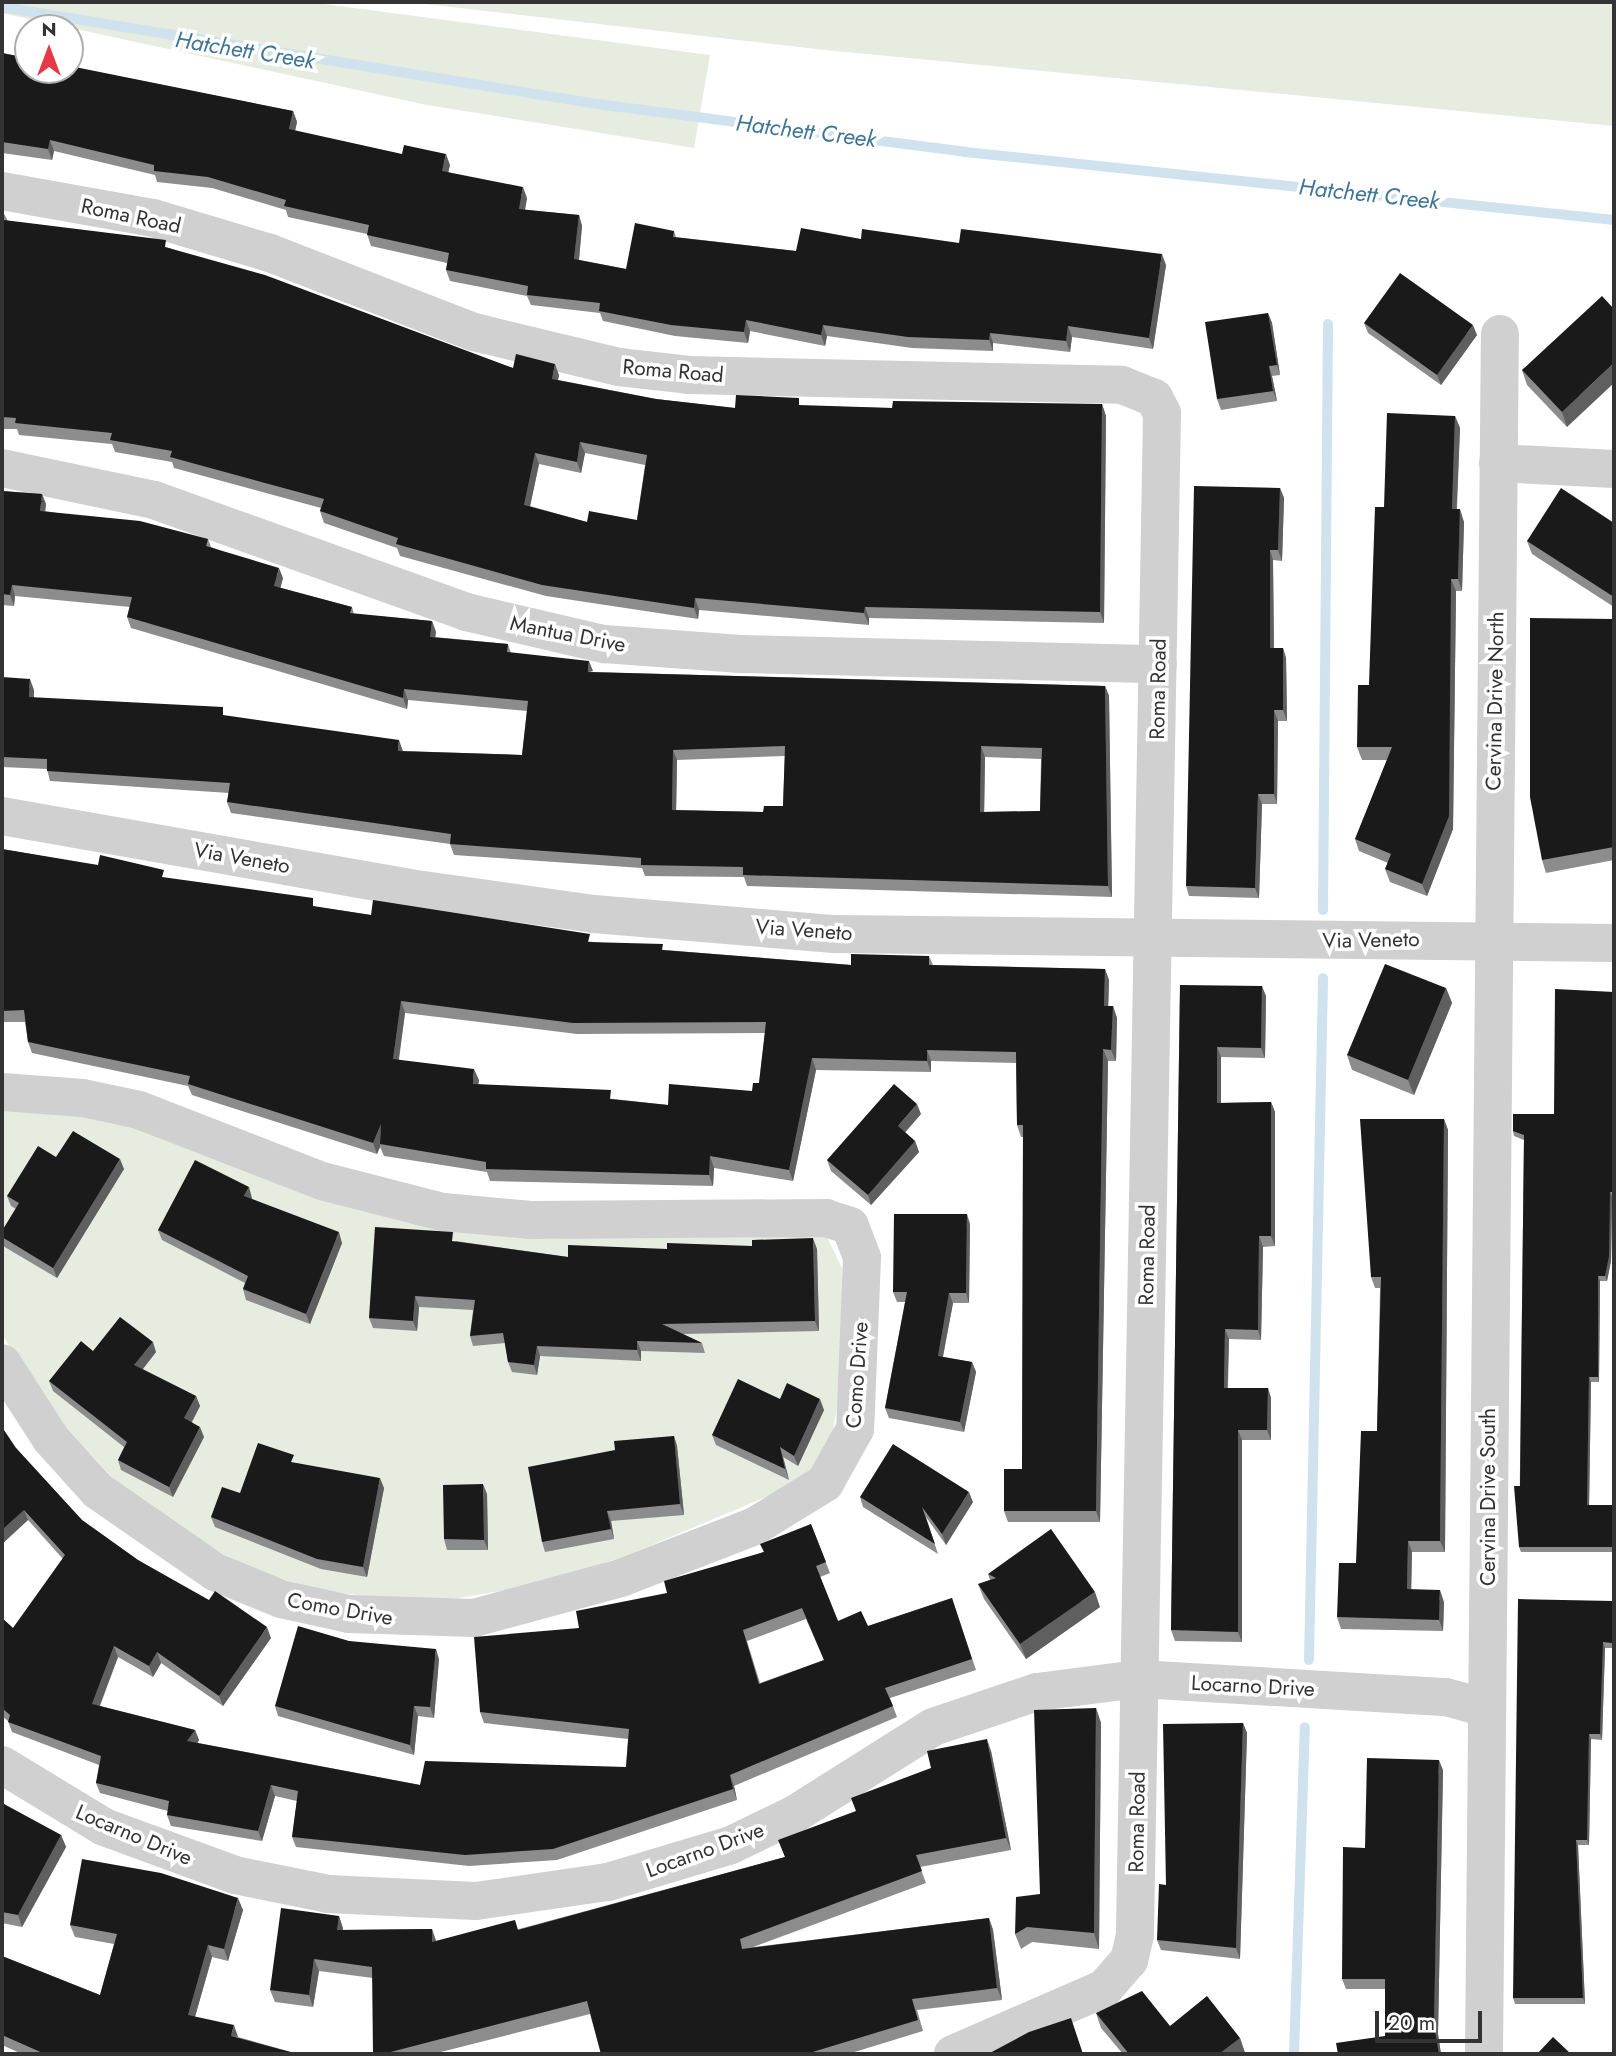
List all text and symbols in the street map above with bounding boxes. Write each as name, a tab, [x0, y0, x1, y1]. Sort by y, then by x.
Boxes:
north arrow	[14, 14, 84, 84]
text: N	[41, 16, 57, 43]
water label: Hatchett Creek	[173, 25, 317, 75]
water label: Hatchett Creek	[734, 109, 878, 153]
water label: Hatchett Creek	[1297, 173, 1441, 215]
street label: Roma Road	[79, 193, 183, 239]
street label: Roma Road	[621, 354, 725, 388]
street label: Mantua Drive	[508, 610, 628, 658]
street label: Cervina Drive North	[1481, 611, 1509, 791]
street label: Roma Road	[1145, 638, 1171, 740]
street label: Via Veneto	[192, 837, 292, 879]
street label: Via Veneto	[755, 914, 853, 946]
street label: Via Veneto	[1322, 927, 1420, 953]
street label: Roma Road	[1134, 1204, 1160, 1306]
street label: Como Drive	[841, 1321, 873, 1429]
street label: Cervina Drive South	[1475, 1408, 1501, 1586]
street label: Como Drive	[285, 1587, 395, 1631]
street label: Locarno Drive	[1191, 1670, 1315, 1702]
street label: Roma Road	[1124, 1771, 1150, 1873]
street label: Locarno Drive	[72, 1799, 196, 1871]
street label: Locarno Drive	[643, 1817, 767, 1883]
scale bar	[1378, 1996, 1485, 2040]
text: 20 m	[1388, 2008, 1435, 2038]

